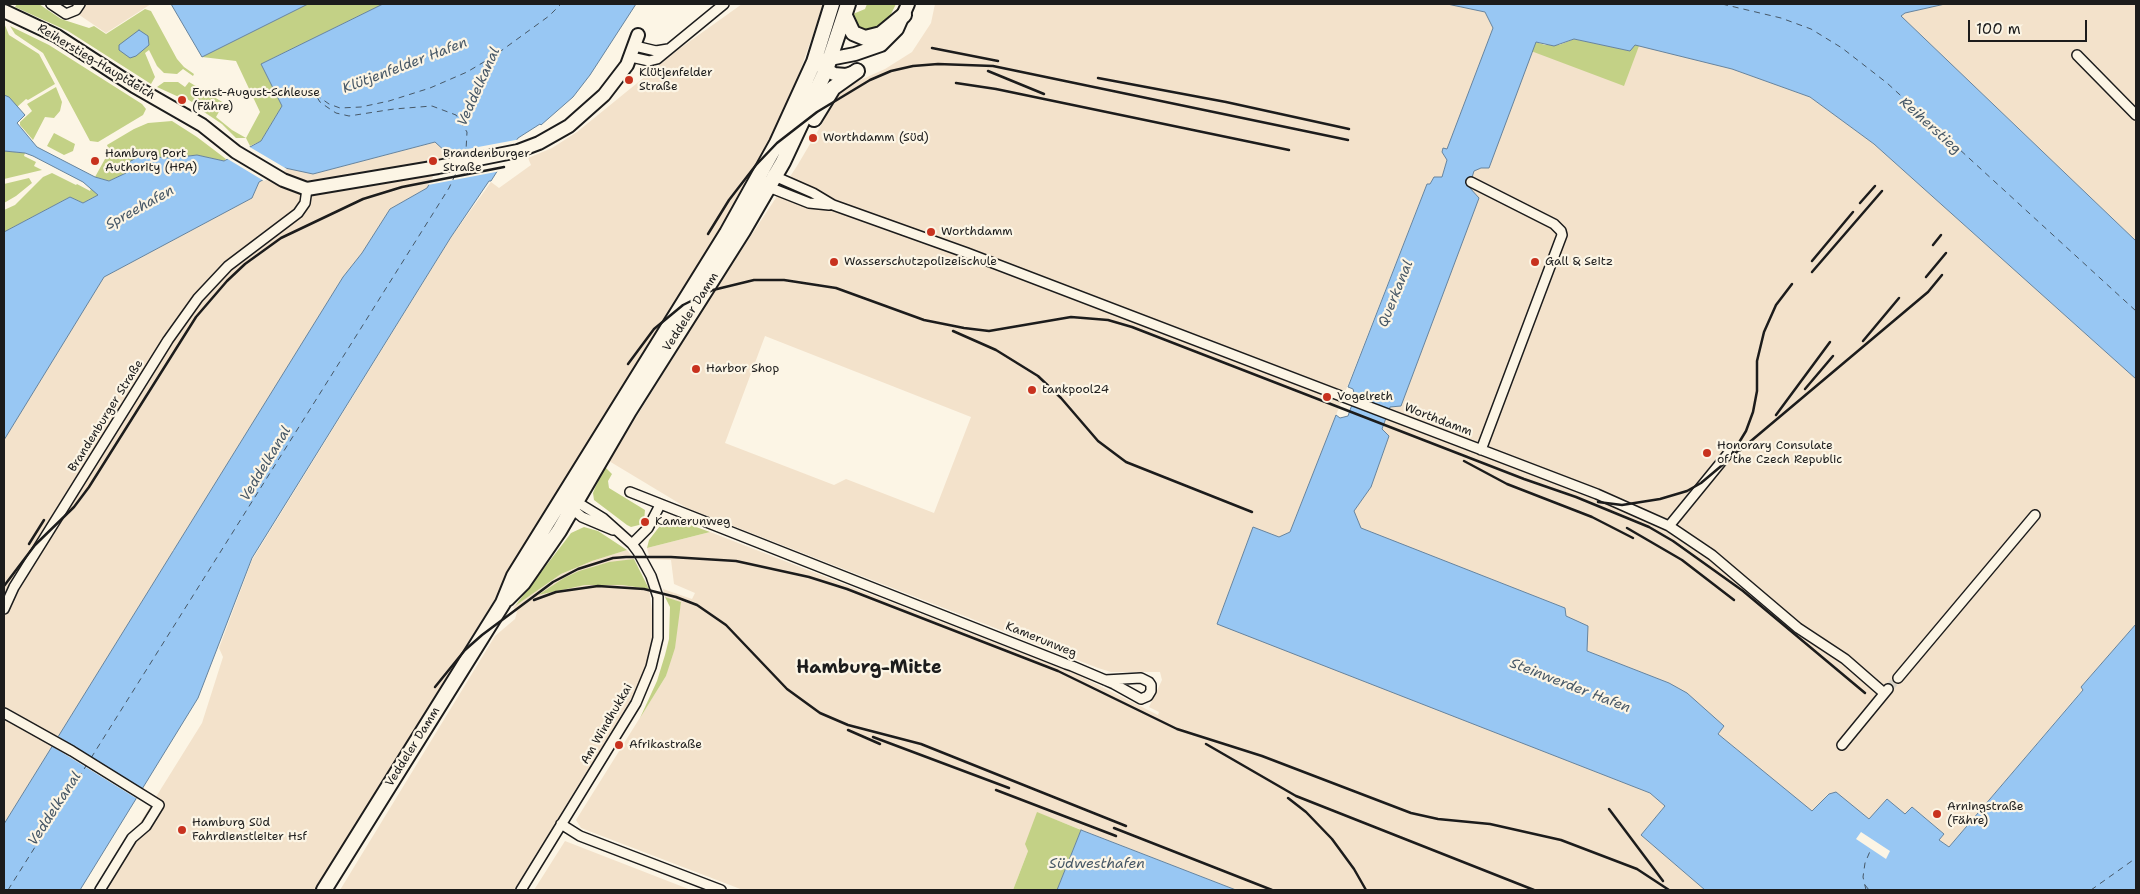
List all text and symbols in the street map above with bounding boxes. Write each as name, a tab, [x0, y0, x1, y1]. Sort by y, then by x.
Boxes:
scale bar	[1970, 10, 2089, 42]
text: 100 m	[1976, 19, 2021, 39]
street label: Reiherstieg-Hauptdeich	[35, 21, 157, 103]
water label: Klütjenfelder Hafen	[340, 34, 470, 98]
water label: Veddelkanal	[454, 45, 504, 129]
place label: Klütjenfelder Straße	[639, 66, 713, 94]
marker: Klütjenfelder Straße	[623, 74, 635, 86]
place label: Ernst-August-Schleuse (Fähre)	[192, 86, 320, 114]
marker: Ernst-August-Schleuse (Fähre)	[176, 94, 188, 106]
water label: Reiherstieg	[1896, 94, 1964, 158]
place label: Worthdamm (Süd)	[823, 131, 929, 145]
marker: Worthdamm (Süd)	[807, 132, 819, 144]
place label: Hamburg Port Authority (HPA)	[105, 147, 197, 175]
place label: Brandenburger Straße	[443, 147, 530, 175]
marker: Hamburg Port Authority (HPA)	[89, 155, 101, 167]
marker: Brandenburger Straße	[427, 155, 439, 167]
water label: Spreehafen	[103, 182, 177, 234]
place label: Worthdamm	[941, 225, 1013, 239]
marker: Worthdamm	[925, 226, 937, 238]
place label: Wasserschutzpolizeischule	[844, 255, 997, 269]
place label: Gall & Seitz	[1545, 255, 1613, 269]
marker: Wasserschutzpolizeischule	[828, 256, 840, 268]
marker: Gall & Seitz	[1529, 256, 1541, 268]
water label: Querkanal	[1375, 258, 1417, 330]
street label: Veddeler Damm	[660, 270, 722, 354]
street label: Brandenburger Straße	[66, 357, 146, 475]
place label: Harbor Shop	[706, 362, 779, 376]
marker: Harbor Shop	[690, 363, 702, 375]
place label: tankpool24	[1042, 383, 1109, 397]
marker: tankpool24	[1026, 384, 1038, 396]
place label: Vogelreth	[1337, 390, 1393, 404]
marker: Vogelreth	[1321, 391, 1333, 403]
street label: Worthdamm	[1402, 400, 1474, 440]
water label: Veddelkanal	[237, 423, 295, 505]
place label: Honorary Consulate of the Czech Republic	[1717, 439, 1842, 467]
marker: Honorary Consulate of the Czech Republic	[1701, 447, 1713, 459]
place label: Kamerunweg	[655, 515, 730, 529]
marker: Kamerunweg	[639, 516, 651, 528]
street label: Kamerunweg	[1003, 619, 1079, 661]
water label: Steinwerder Hafen	[1507, 655, 1633, 717]
district label: Hamburg-Mitte	[796, 657, 942, 679]
street label: Am Windhukkai	[578, 681, 636, 767]
street label: Veddeler Damm	[383, 705, 443, 789]
place label: Afrikastraße	[629, 738, 702, 752]
marker: Afrikastraße	[613, 739, 625, 751]
water label: Veddelkanal	[25, 769, 85, 849]
place label: Arningstraße (Fähre)	[1947, 800, 2024, 828]
marker: Arningstraße (Fähre)	[1931, 808, 1943, 820]
place label: Hamburg Süd Fahrdienstleiter Hsf	[192, 816, 307, 844]
marker: Hamburg Süd Fahrdienstleiter Hsf	[176, 824, 188, 836]
water label: Südwesthafen	[1049, 856, 1145, 872]

